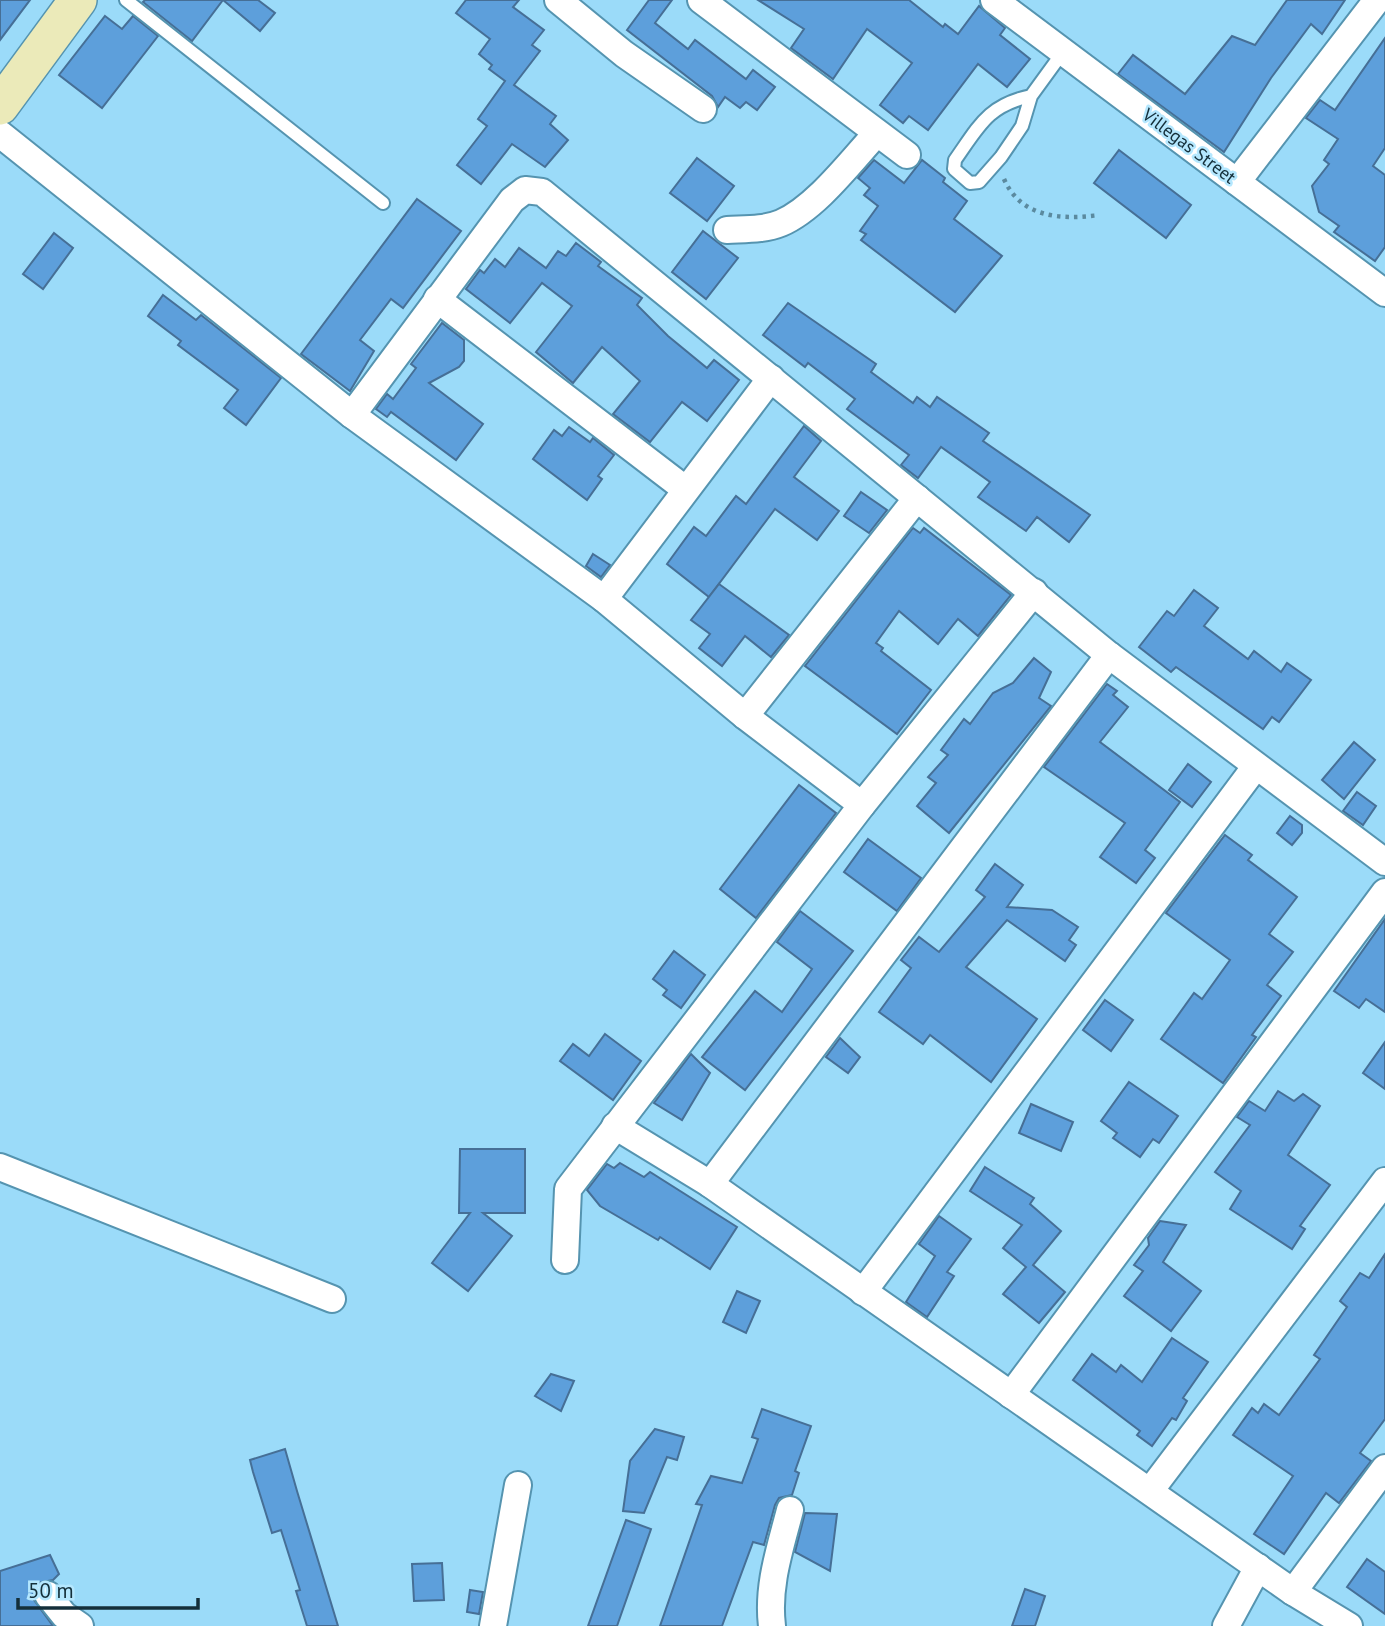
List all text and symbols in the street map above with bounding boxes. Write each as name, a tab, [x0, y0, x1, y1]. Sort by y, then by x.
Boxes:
street label: Villegas Street	[1137, 102, 1241, 188]
scale bar	[18, 1566, 198, 1610]
text: 50 m	[28, 1577, 74, 1604]

